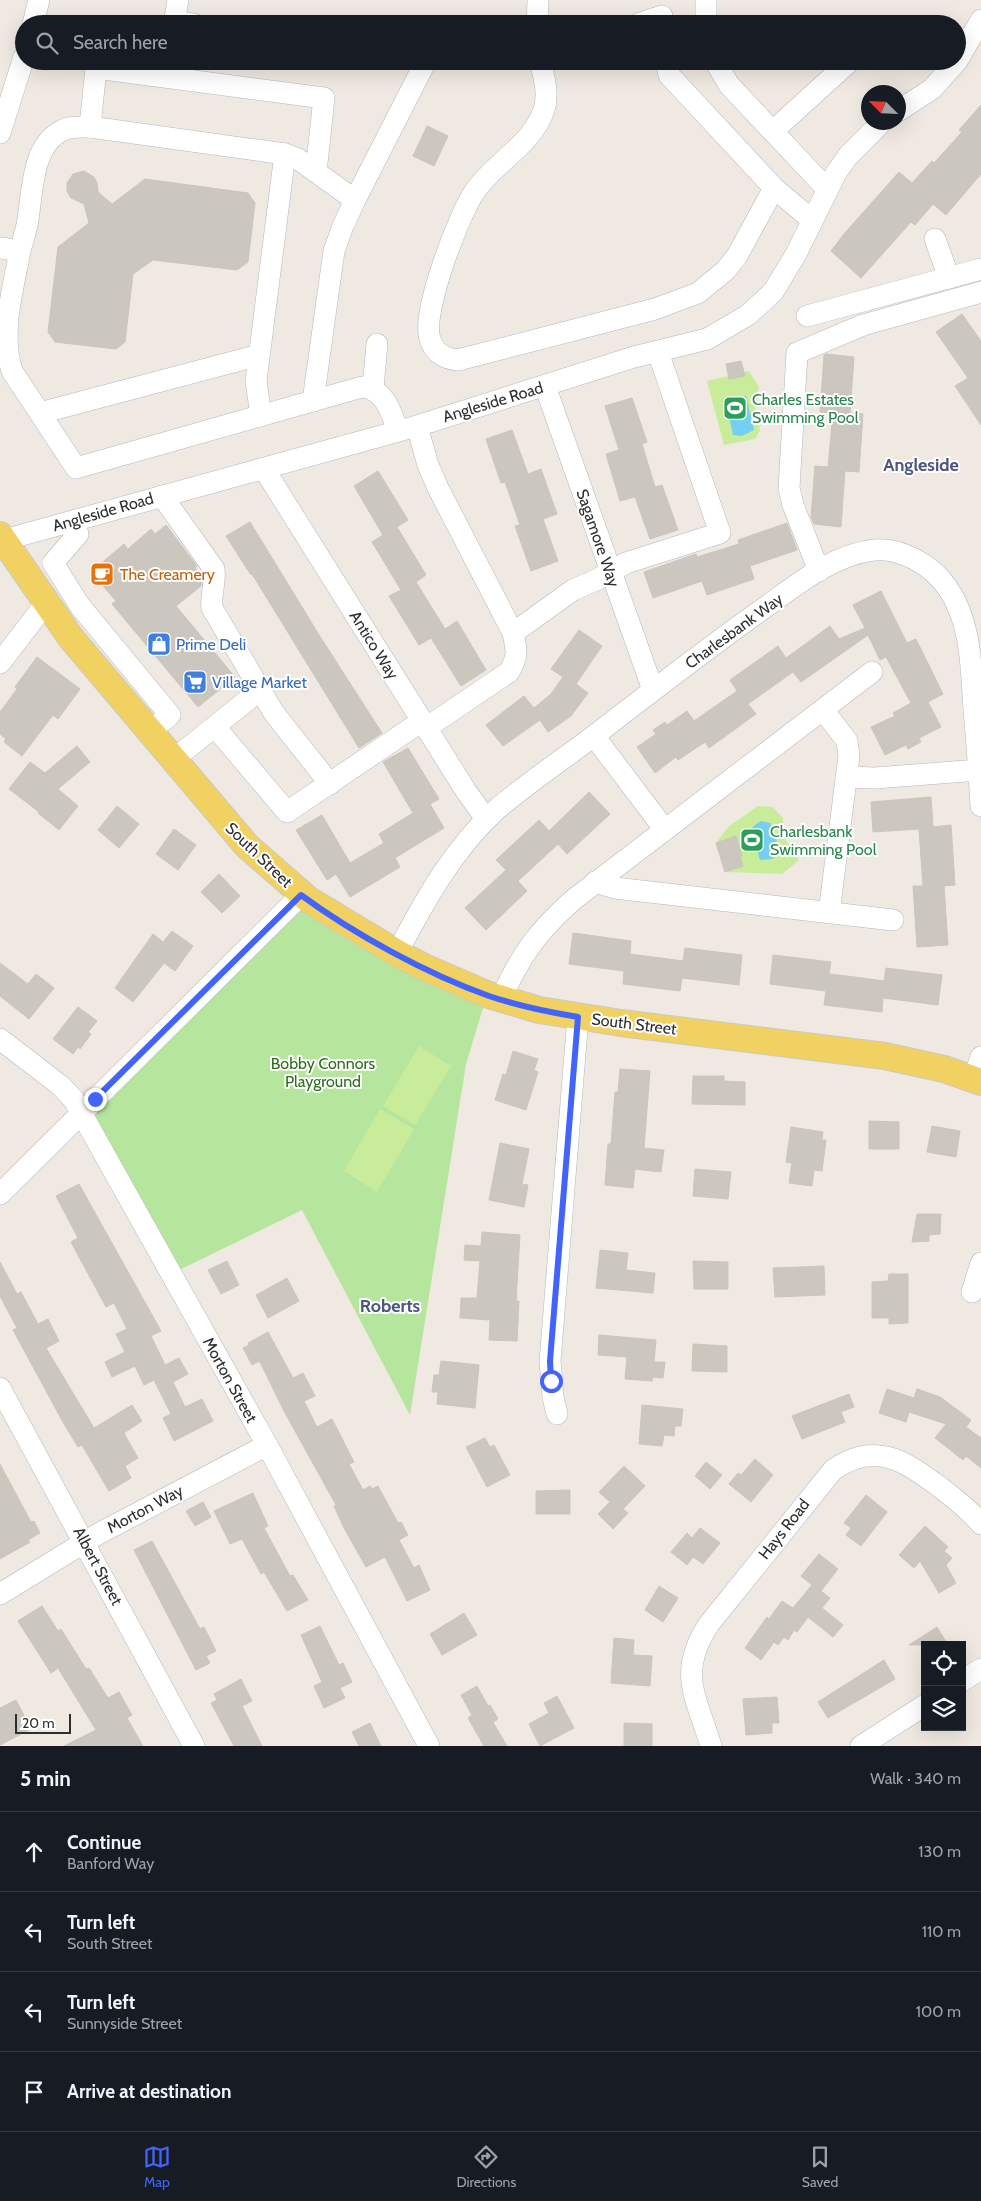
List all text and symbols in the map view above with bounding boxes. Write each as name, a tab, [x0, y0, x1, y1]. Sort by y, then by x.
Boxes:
search box	[15, 15, 966, 70]
icon: search	[33, 29, 61, 57]
text: Search here	[73, 31, 167, 54]
north arrow	[861, 85, 906, 130]
street label: Angleside Road	[440, 378, 546, 426]
place label: Charles Estates Swimming Pool	[752, 390, 859, 427]
sports icon: Charles Estates Swimming Pool	[722, 395, 748, 421]
district label: Angleside	[883, 454, 959, 476]
street label: Sagamore Way	[572, 487, 624, 589]
street label: Angleside Road	[50, 489, 156, 535]
cafe icon: The Creamery	[89, 561, 115, 587]
place label: The Creamery	[120, 565, 215, 584]
street label: Charlesbank Way	[681, 589, 787, 673]
street label: Antico Way	[346, 607, 402, 683]
shop icon: Prime Deli	[146, 631, 172, 657]
place label: Prime Deli	[176, 635, 246, 654]
supermarket icon: Village Market	[182, 669, 208, 695]
place label: Village Market	[212, 673, 307, 692]
street label: South Street	[222, 819, 297, 892]
place label: Charlesbank Swimming Pool	[770, 822, 877, 859]
sports icon: Charlesbank Swimming Pool	[739, 827, 765, 853]
street label: South Street	[591, 1009, 678, 1039]
park label: Bobby Connors Playground	[271, 1054, 376, 1091]
route end	[84, 1088, 107, 1111]
district label: Roberts	[360, 1295, 421, 1317]
street label: Morton Street	[199, 1334, 261, 1426]
route start	[540, 1370, 563, 1393]
street label: Morton Way	[104, 1481, 186, 1537]
street label: Hays Road	[755, 1495, 813, 1563]
street label: Albert Street	[69, 1524, 127, 1609]
map controls	[921, 1641, 966, 1731]
button: locate	[921, 1641, 966, 1686]
button: layers	[921, 1686, 966, 1731]
scale bar	[15, 1711, 71, 1734]
text: 20 m	[22, 1714, 55, 1732]
text: 5 min	[20, 1766, 71, 1791]
text: Walk · 340 m	[870, 1769, 961, 1788]
text: Continue	[67, 1831, 141, 1854]
icon: ahead	[20, 1838, 48, 1866]
text: 130 m	[918, 1842, 961, 1861]
text: Banford Way	[67, 1854, 154, 1873]
text: Turn left	[67, 1911, 135, 1934]
icon: left	[20, 1918, 48, 1946]
text: 110 m	[922, 1922, 961, 1941]
text: South Street	[67, 1934, 152, 1953]
text: Turn left	[67, 1991, 135, 2014]
icon: left	[20, 1998, 48, 2026]
text: 100 m	[916, 2002, 961, 2021]
text: Sunnyside Street	[67, 2014, 182, 2033]
icon: arrive	[20, 2078, 48, 2106]
text: Arrive at destination	[67, 2080, 231, 2103]
tab: Map	[143, 2143, 171, 2191]
tab: Directions	[456, 2143, 516, 2191]
tab: Saved	[802, 2143, 838, 2191]

